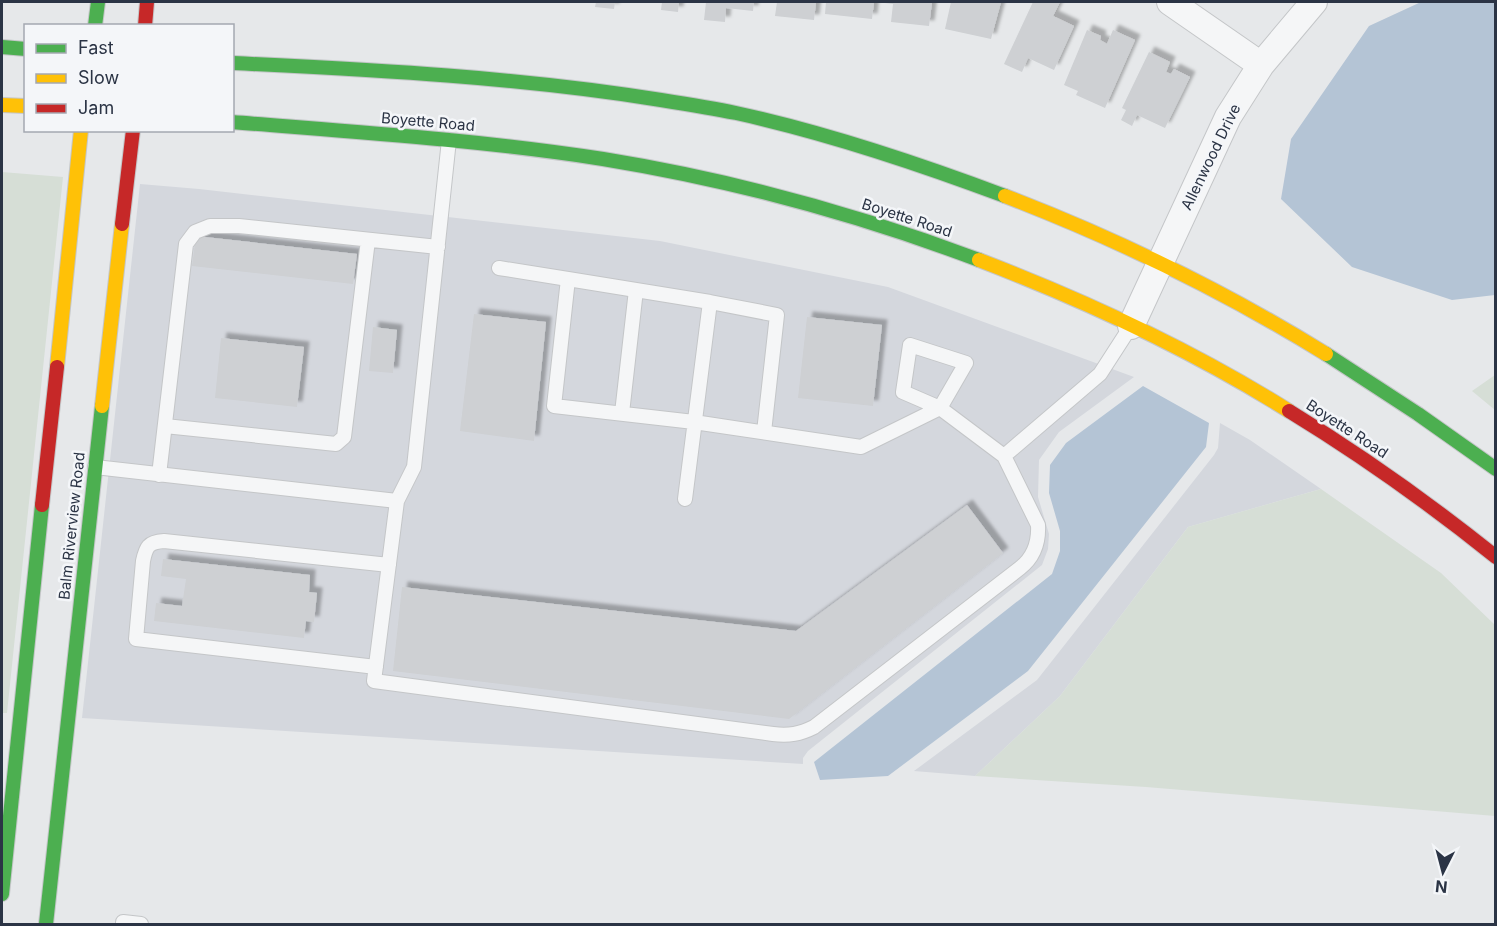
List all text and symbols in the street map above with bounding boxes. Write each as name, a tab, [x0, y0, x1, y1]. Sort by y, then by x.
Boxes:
legend	[24, 24, 234, 132]
text: Fast	[78, 37, 114, 58]
text: Slow	[78, 67, 119, 88]
text: Jam	[78, 97, 114, 118]
street label: Allenwood Drive	[1177, 101, 1244, 213]
street label: Boyette Road	[380, 108, 476, 135]
street label: Boyette Road	[860, 194, 955, 241]
street label: Boyette Road	[1303, 395, 1392, 462]
street label: Balm Riverview Road	[54, 451, 89, 601]
north arrow	[1413, 842, 1473, 902]
text: N	[1434, 876, 1449, 898]

